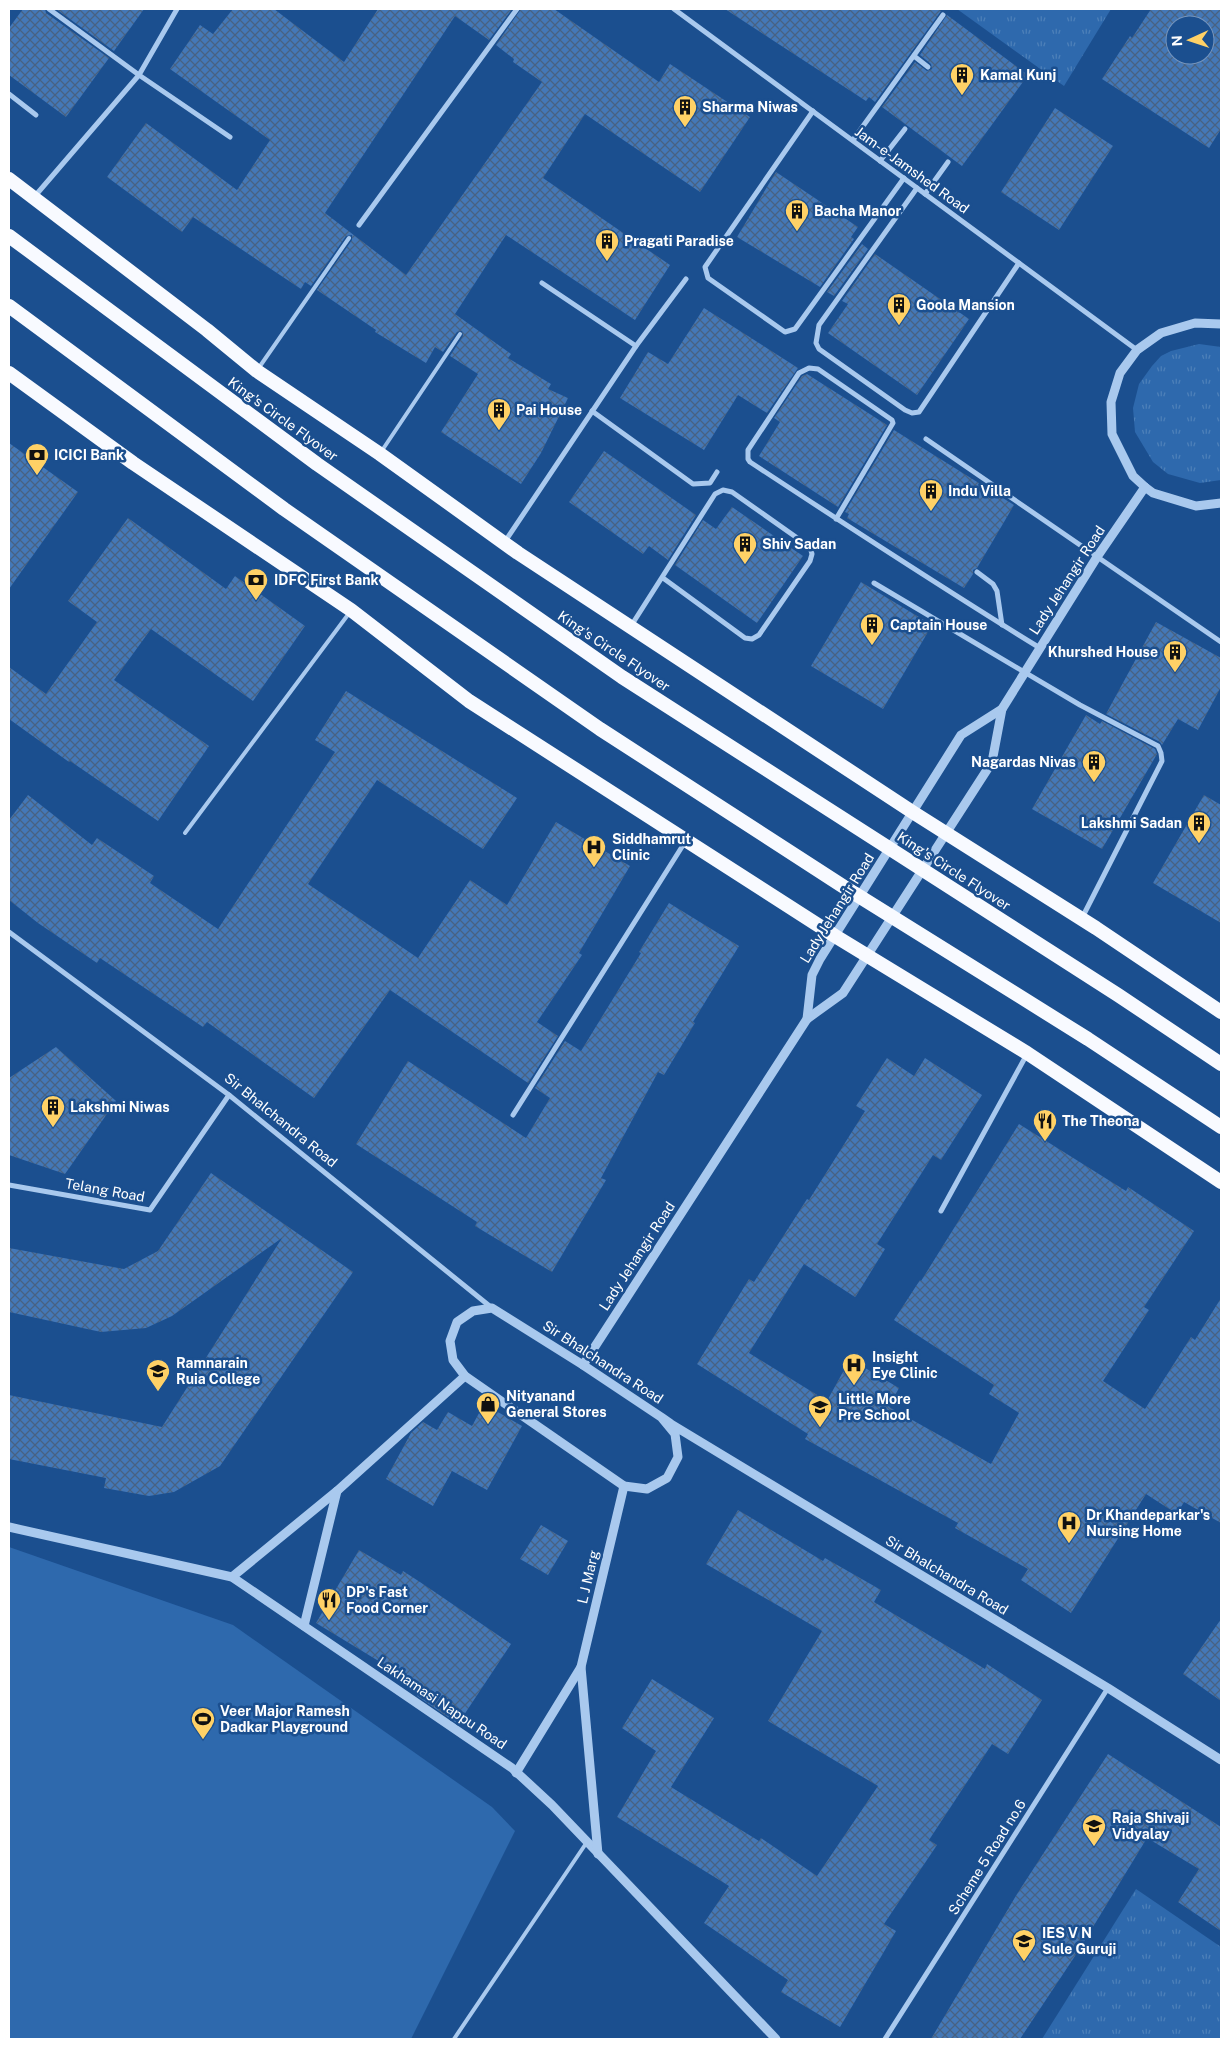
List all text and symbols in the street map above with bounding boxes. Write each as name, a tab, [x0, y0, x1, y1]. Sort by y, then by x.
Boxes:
north arrow	[1165, 15, 1215, 65]
text: N	[1169, 35, 1185, 47]
building icon: Kamal Kunj	[949, 62, 975, 96]
place label: Kamal Kunj	[980, 67, 1056, 83]
building icon: Sharma Niwas	[672, 94, 698, 128]
place label: Sharma Niwas	[702, 99, 798, 115]
street label: Jam-e-Jamshed Road	[852, 123, 972, 217]
building icon: Bacha Manor	[784, 198, 810, 232]
place label: Bacha Manor	[814, 203, 902, 219]
building icon: Pragati Paradise	[594, 228, 620, 262]
place label: Pragati Paradise	[624, 233, 734, 249]
building icon: Goola Mansion	[886, 292, 912, 326]
place label: Goola Mansion	[916, 297, 1015, 313]
street label: King's Circle Flyover	[225, 374, 341, 464]
building icon: Pai House	[486, 397, 512, 431]
place label: Pai House	[516, 402, 582, 418]
bank icon: ICICI Bank	[24, 442, 50, 476]
place label: ICICI Bank	[54, 447, 124, 463]
building icon: Indu Villa	[918, 478, 944, 512]
place label: Indu Villa	[948, 483, 1011, 499]
street label: Lady Jehangir Road	[1026, 523, 1108, 637]
building icon: Shiv Sadan	[732, 531, 758, 565]
place label: Shiv Sadan	[762, 536, 836, 552]
bank icon: IDFC First Bank	[243, 567, 269, 601]
place label: IDFC First Bank	[274, 572, 379, 588]
street label: King's Circle Flyover	[555, 608, 673, 694]
building icon: Captain House	[859, 612, 885, 646]
place label: Captain House	[890, 617, 987, 633]
building icon: Khurshed House	[1162, 639, 1188, 673]
place label: Khurshed House	[1048, 644, 1158, 660]
building icon: Nagardas Nivas	[1081, 749, 1107, 783]
place label: Nagardas Nivas	[971, 754, 1076, 770]
building icon: Lakshmi Sadan	[1186, 810, 1212, 844]
place label: Lakshmi Sadan	[1081, 815, 1182, 831]
street label: King's Circle Flyover	[894, 828, 1014, 914]
place label: Siddhamrut Clinic	[612, 831, 691, 863]
hospital icon: Siddhamrut Clinic	[581, 834, 607, 868]
street label: Lady Jehangir Road	[797, 850, 877, 966]
street label: Sir Bhalchandra Road	[221, 1070, 341, 1170]
building icon: Lakshmi Niwas	[40, 1094, 66, 1128]
place label: Lakshmi Niwas	[70, 1099, 170, 1115]
restaurant icon: The Theona	[1032, 1108, 1058, 1142]
place label: The Theona	[1062, 1113, 1139, 1129]
street label: Telang Road	[64, 1175, 146, 1205]
street label: Lady Jehangir Road	[596, 1199, 678, 1313]
street label: Sir Bhalchandra Road	[540, 1317, 666, 1407]
place label: Insight Eye Clinic	[872, 1349, 938, 1381]
hospital icon: Insight Eye Clinic	[841, 1352, 867, 1386]
place label: Ramnarain Ruia College	[176, 1355, 260, 1387]
school or university icon: Ramnarain Ruia College	[145, 1358, 171, 1392]
place label: Nityanand General Stores	[506, 1388, 607, 1420]
shop icon: Nityanand General Stores	[475, 1391, 501, 1425]
place label: Little More Pre School	[838, 1391, 911, 1423]
school or university icon: Little More Pre School	[807, 1394, 833, 1428]
place label: Dr Khandeparkar's Nursing Home	[1086, 1507, 1210, 1539]
hospital icon: Dr Khandeparkar's Nursing Home	[1056, 1510, 1082, 1544]
street label: Sir Bhalchandra Road	[883, 1532, 1011, 1618]
street label: L J Marg	[574, 1548, 602, 1605]
place label: DP's Fast Food Corner	[346, 1584, 428, 1616]
restaurant icon: DP's Fast Food Corner	[316, 1587, 342, 1621]
street label: Lakhamasi Nappu Road	[374, 1654, 510, 1752]
place label: Veer Major Ramesh Dadkar Playground	[220, 1703, 350, 1735]
sports icon: Veer Major Ramesh Dadkar Playground	[190, 1706, 216, 1740]
street label: Scheme 5 Road no.6	[945, 1796, 1029, 1918]
place label: Raja Shivaji Vidyalay	[1112, 1810, 1189, 1842]
school or university icon: Raja Shivaji Vidyalay	[1081, 1813, 1107, 1847]
place label: IES V N Sule Guruji	[1042, 1925, 1116, 1957]
school or university icon: IES V N Sule Guruji	[1011, 1928, 1037, 1962]

